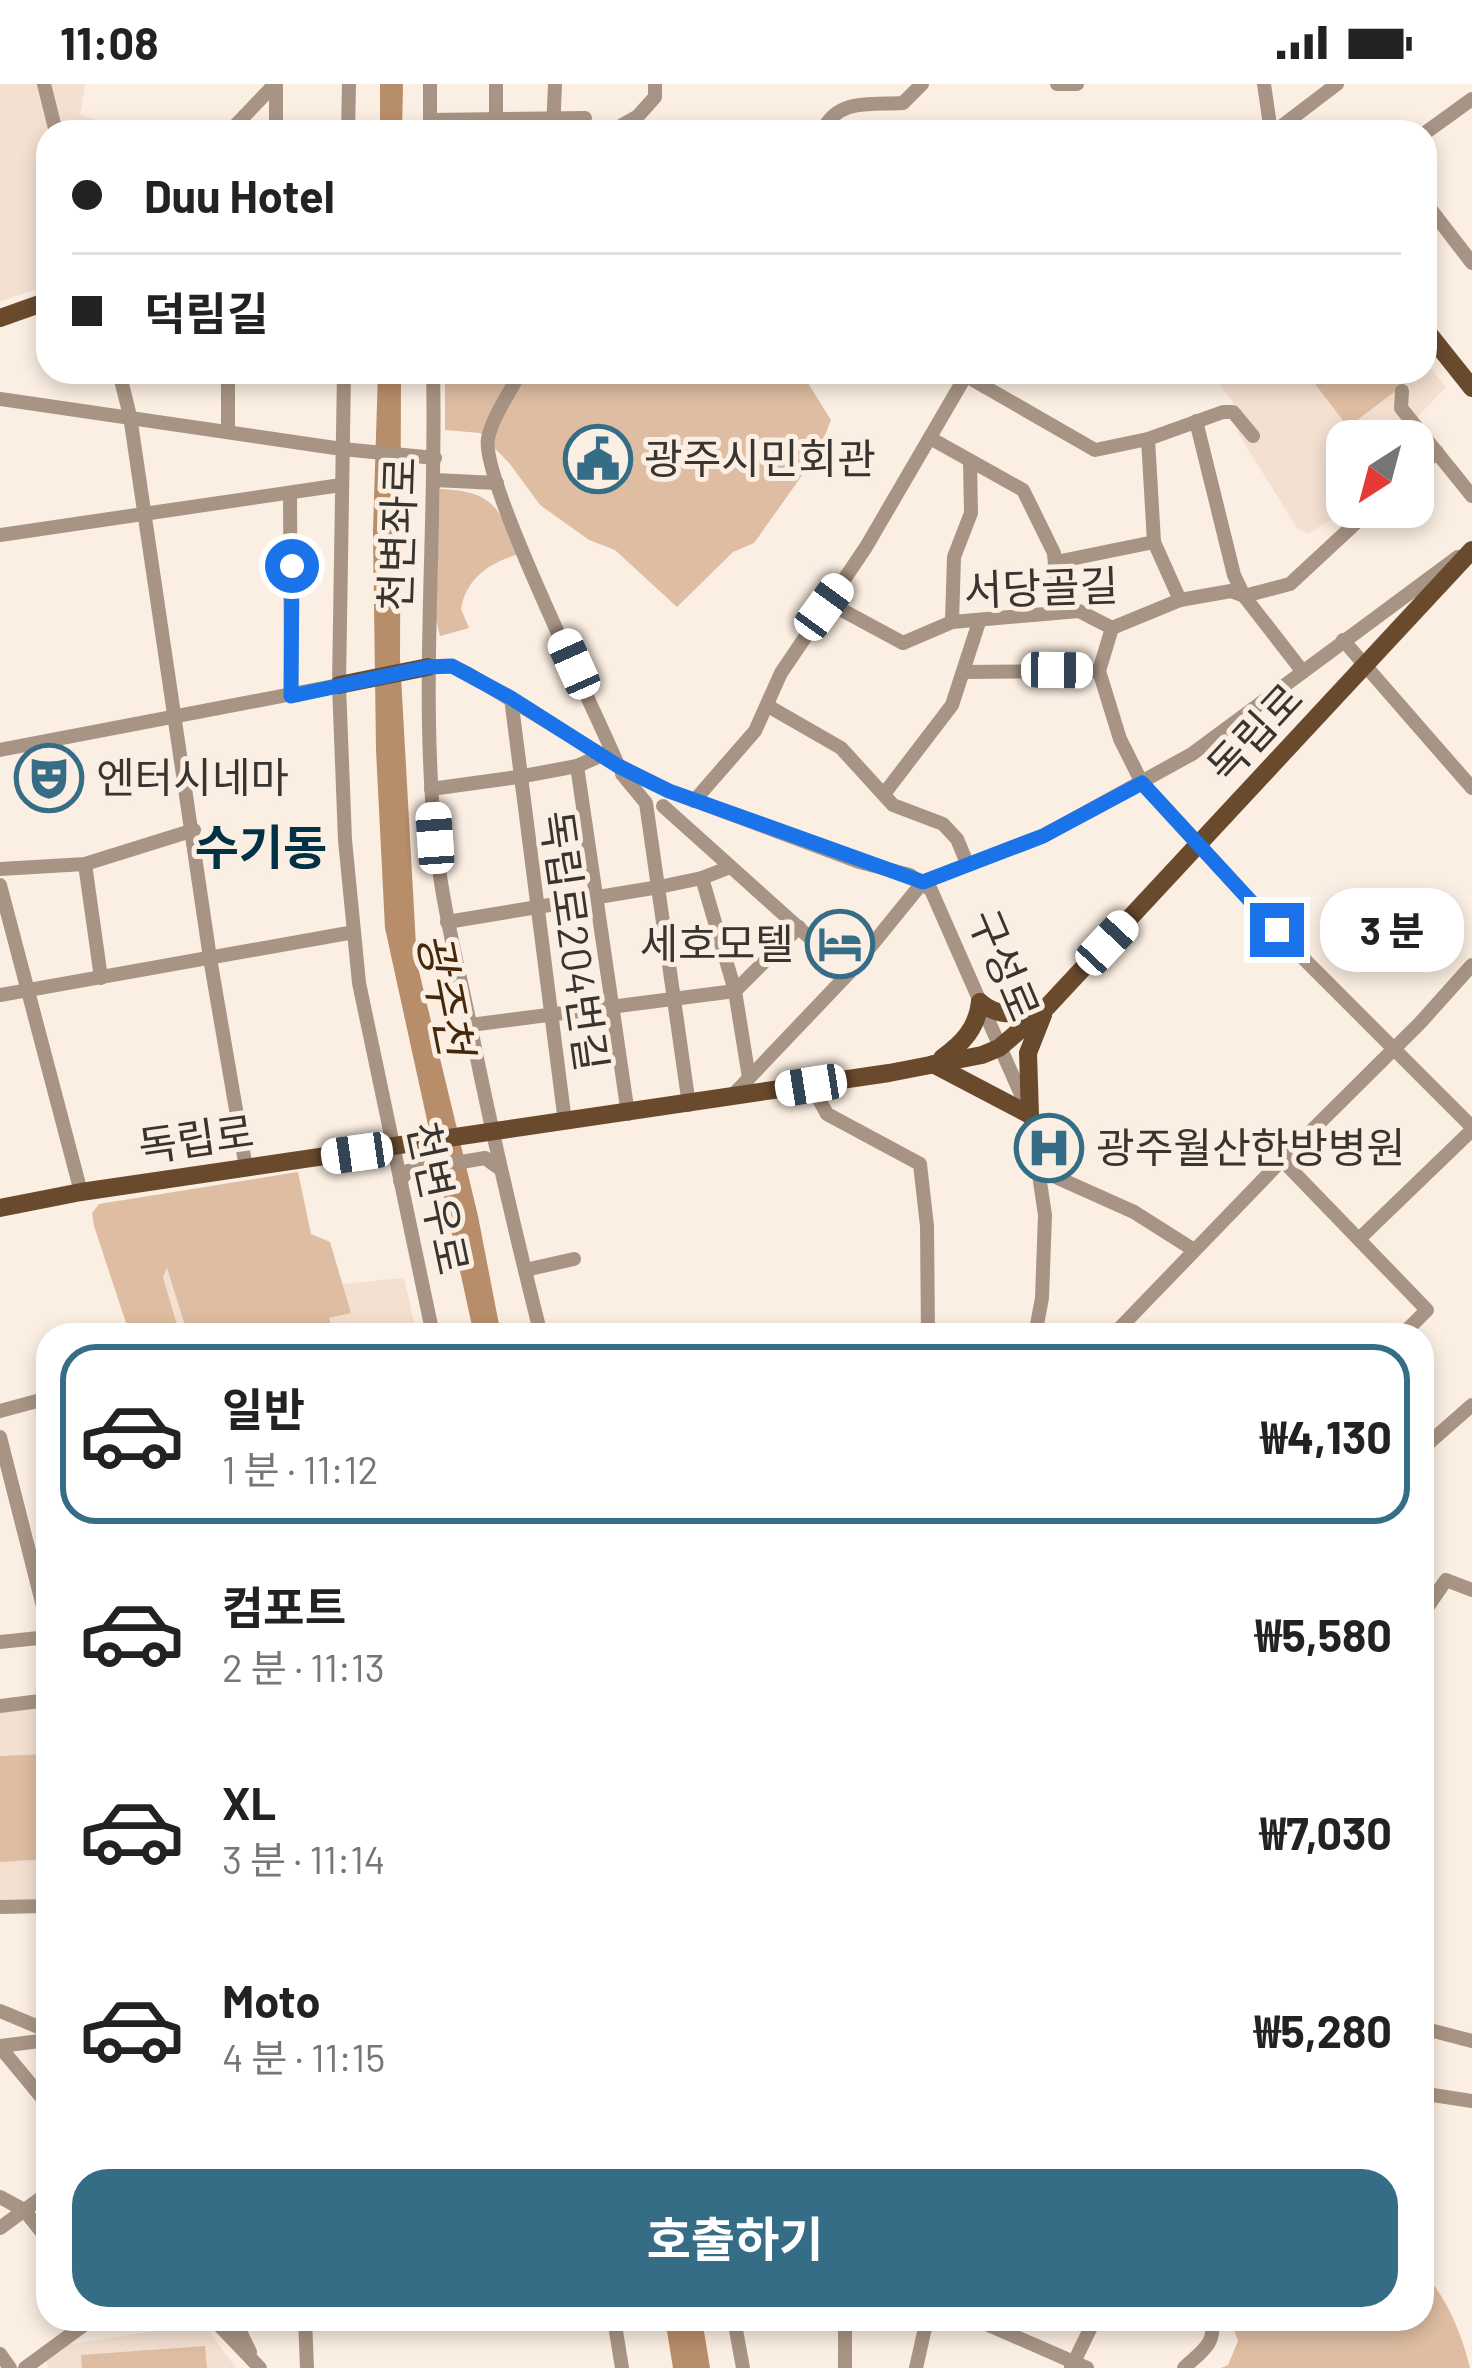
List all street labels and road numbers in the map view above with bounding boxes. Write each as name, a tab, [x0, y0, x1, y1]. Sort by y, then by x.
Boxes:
street label: 천변좌로	[368, 456, 424, 612]
street label: 서당골길	[963, 558, 1119, 614]
street label: 독립로	[1196, 672, 1311, 791]
street label: 독립로204번길	[533, 807, 619, 1074]
street label: 구성로	[960, 901, 1052, 1027]
street label: 독립로	[135, 1104, 257, 1170]
street label: 천변우로	[399, 1117, 480, 1278]

